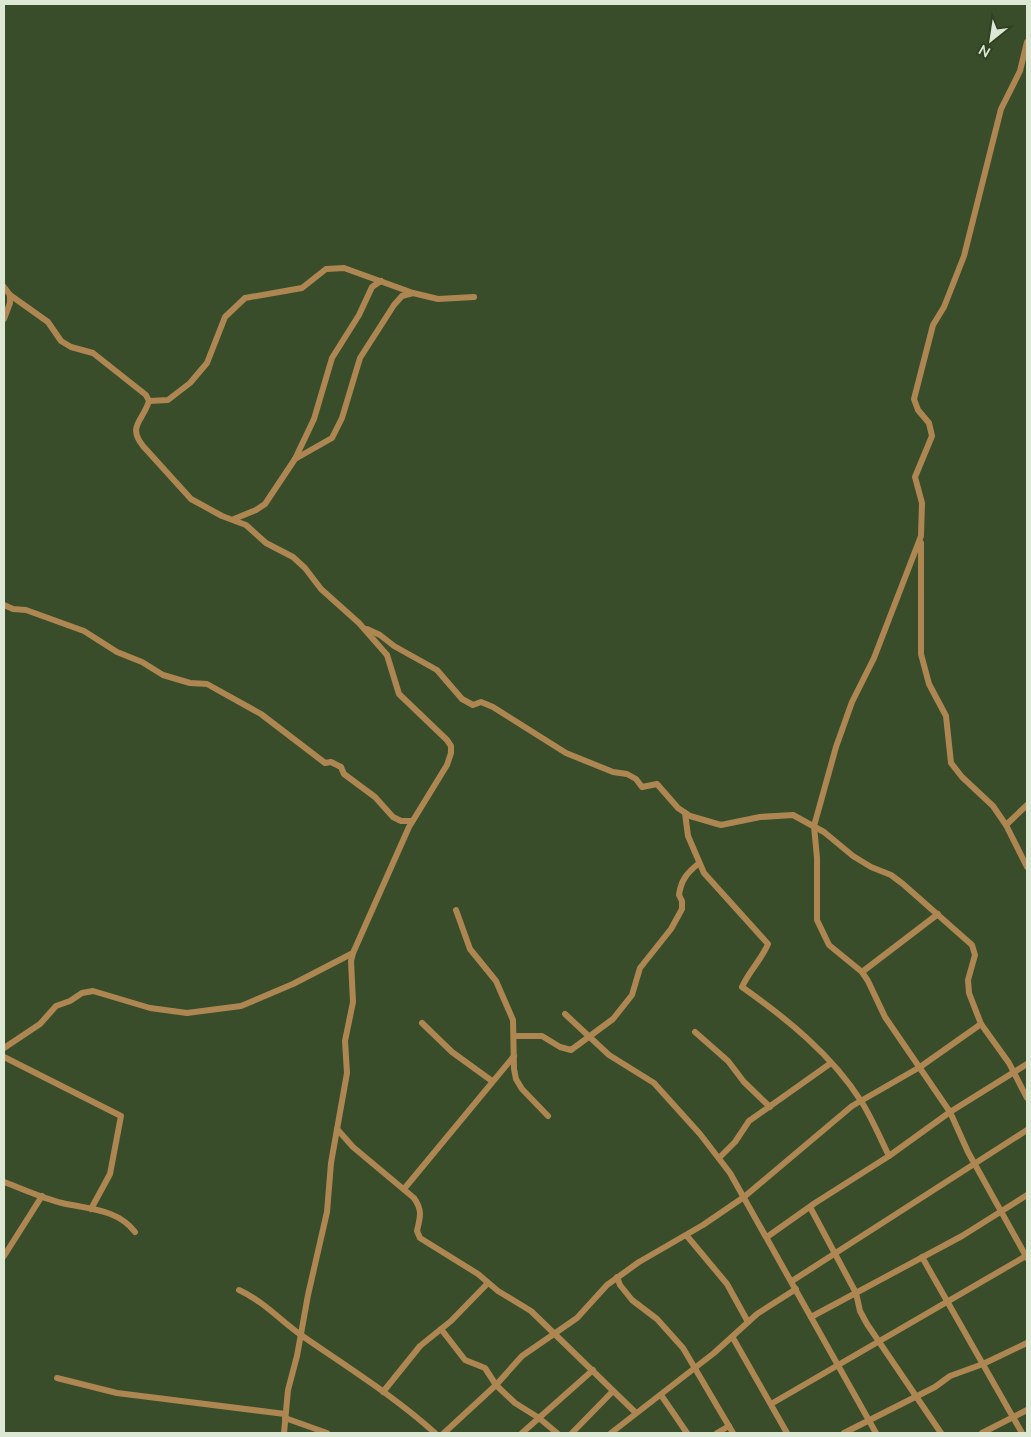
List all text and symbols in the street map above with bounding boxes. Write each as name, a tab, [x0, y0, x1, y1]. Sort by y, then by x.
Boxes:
north arrow	[966, 15, 1016, 65]
text: N	[975, 41, 994, 62]

